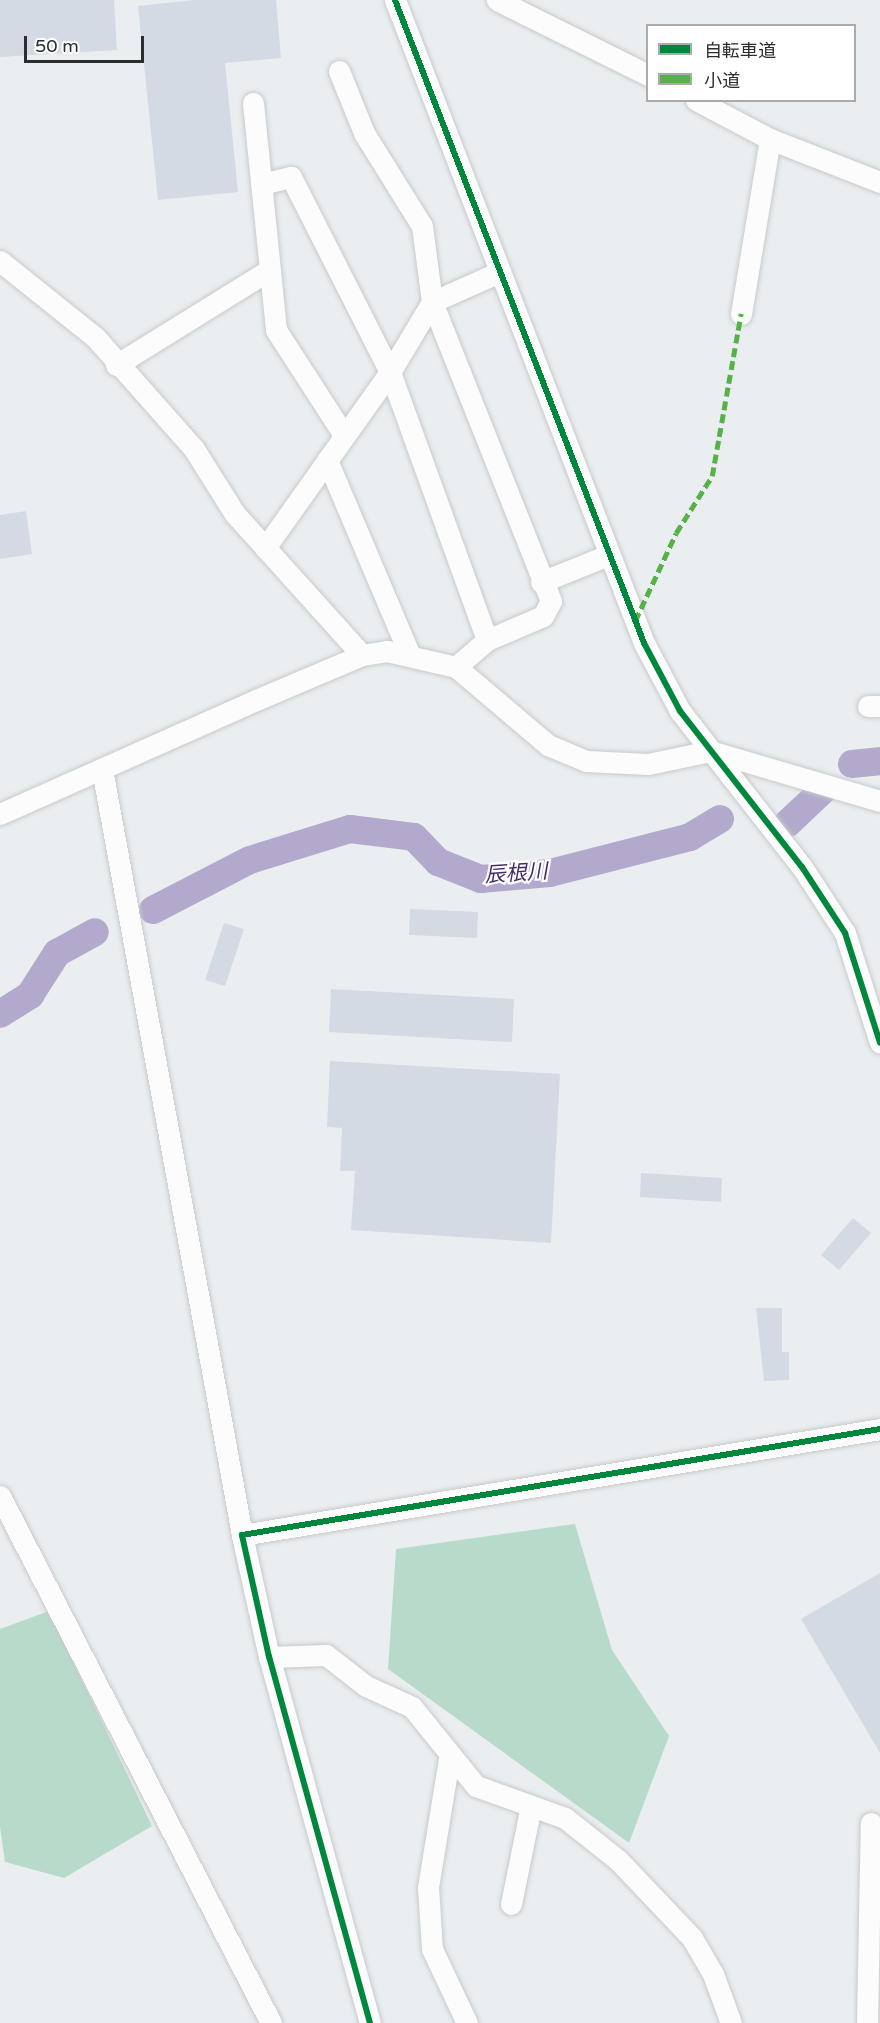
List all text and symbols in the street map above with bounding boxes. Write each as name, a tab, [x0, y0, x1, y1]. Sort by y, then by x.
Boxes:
scale bar	[27, 24, 147, 62]
legend	[646, 24, 856, 102]
text: 50 m	[35, 35, 79, 57]
text: 自転車道	[704, 40, 776, 62]
text: 小道	[704, 70, 740, 92]
water label: 辰根川	[484, 859, 548, 889]

